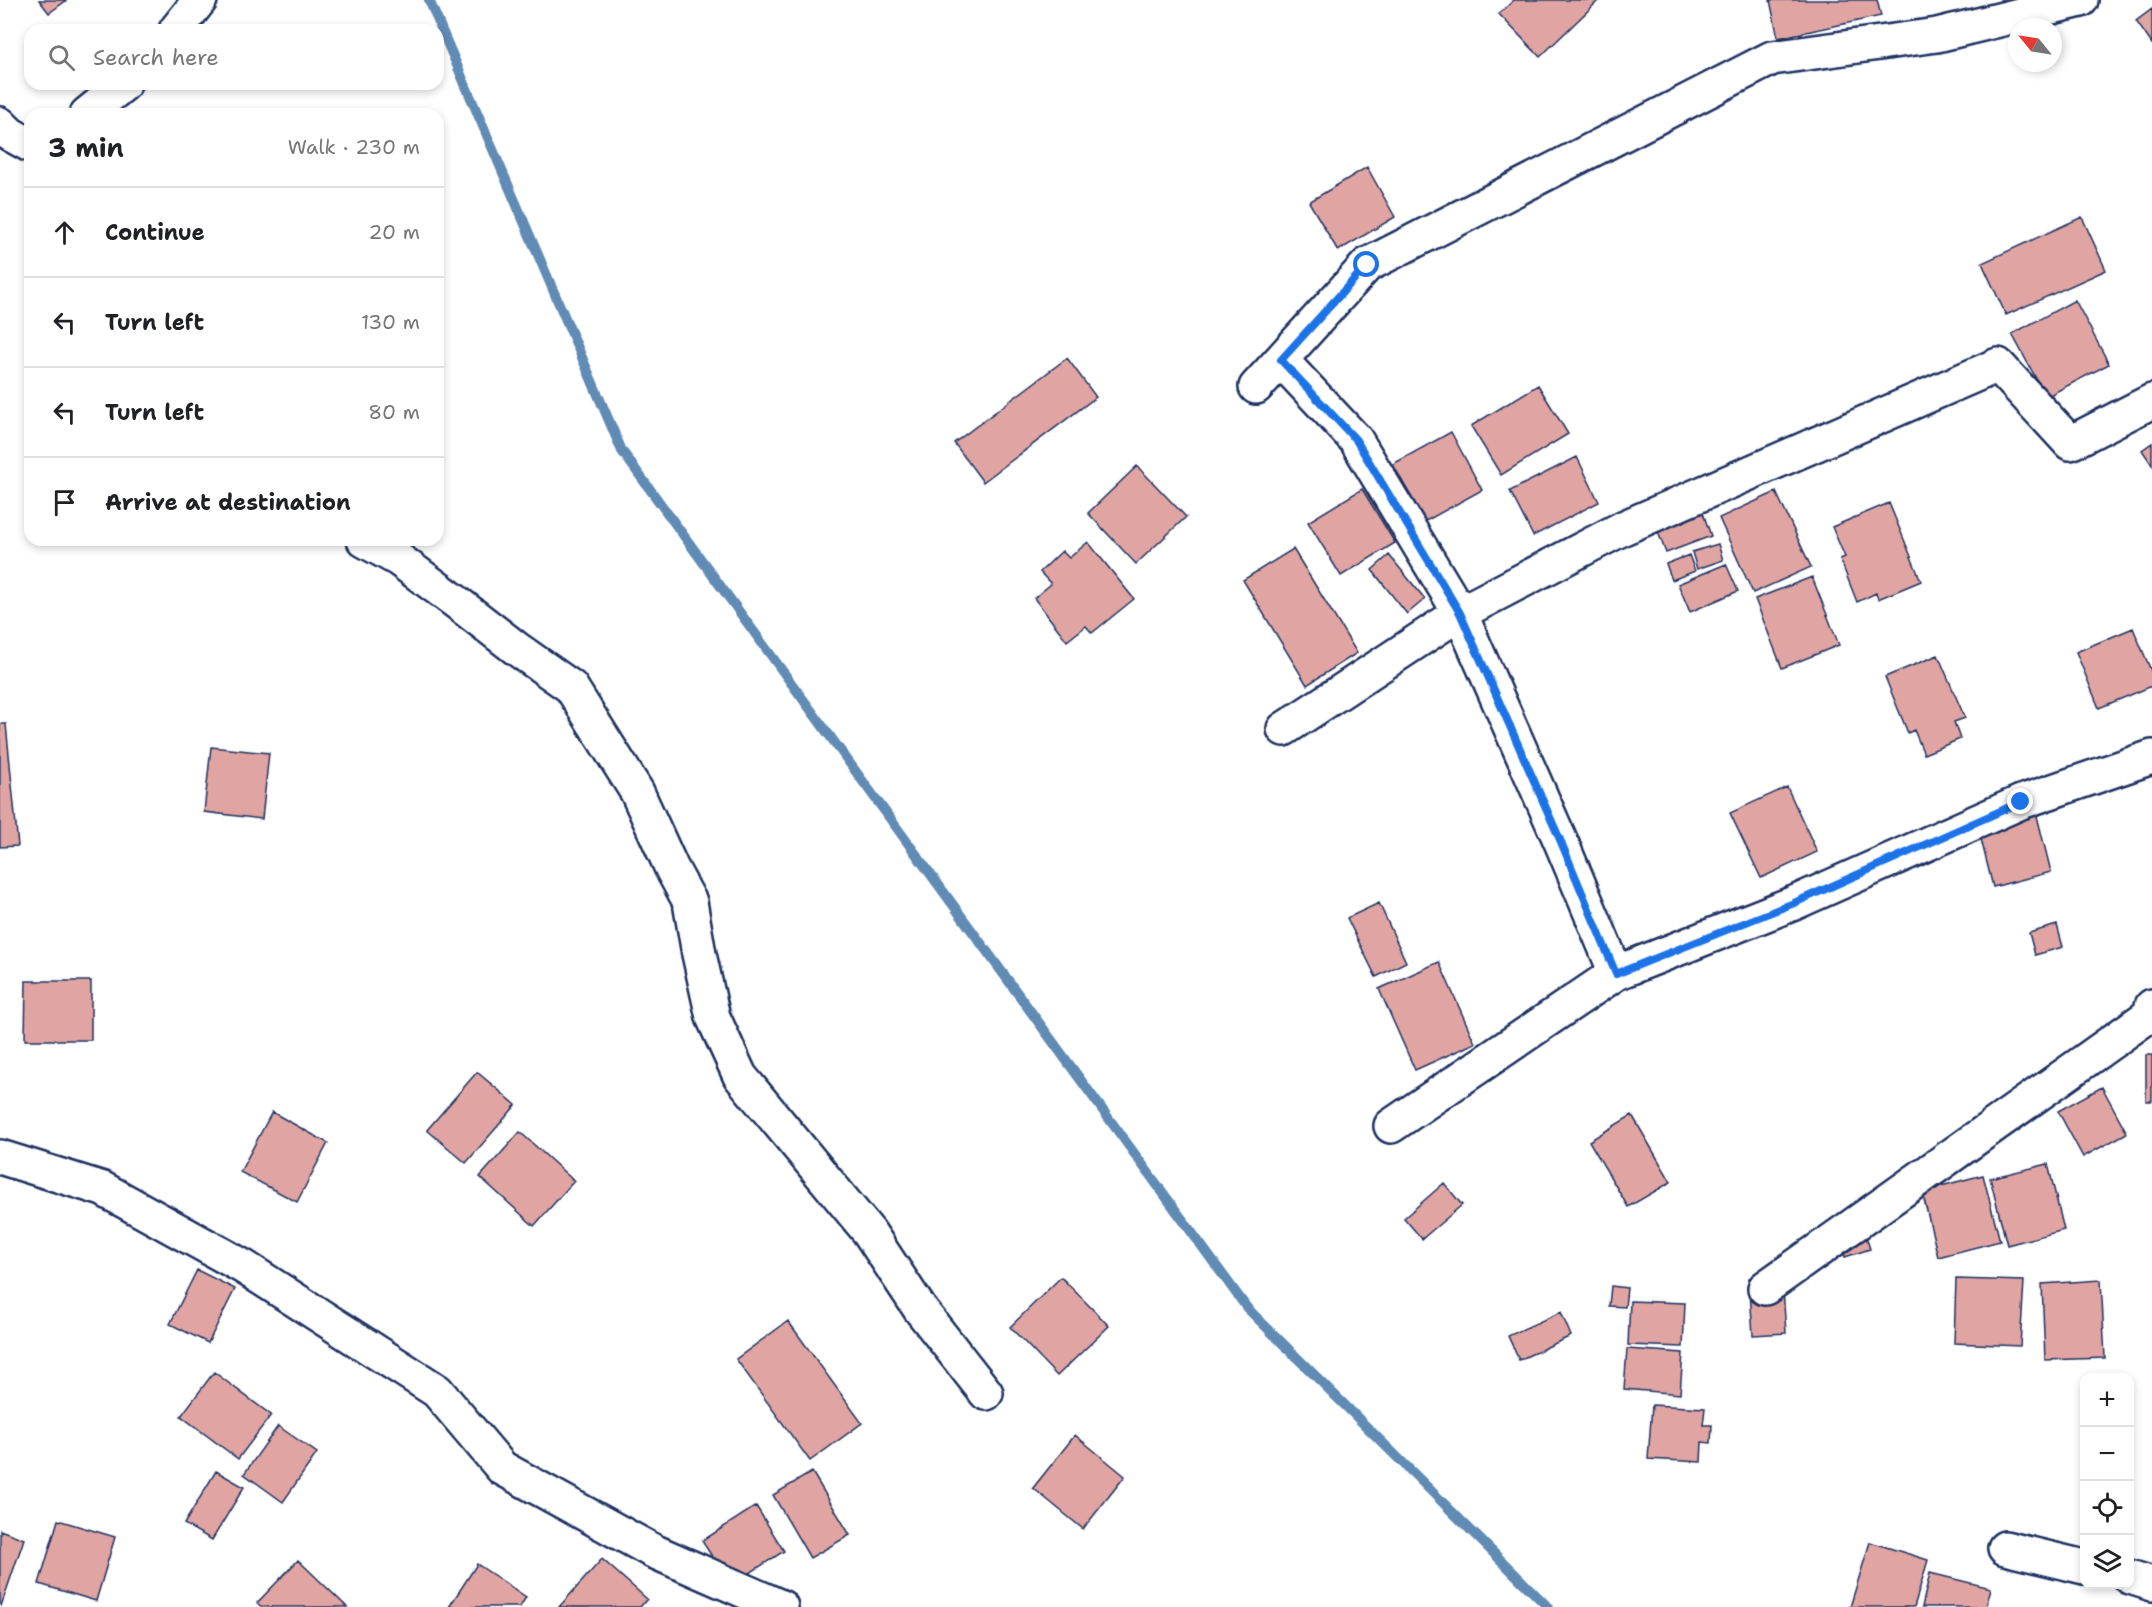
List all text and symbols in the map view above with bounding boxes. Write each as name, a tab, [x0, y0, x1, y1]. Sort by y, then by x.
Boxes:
north arrow	[2008, 18, 2062, 72]
search box	[24, 24, 444, 90]
icon: search	[45, 41, 78, 74]
text: Search here	[93, 43, 219, 72]
text: 3 min	[48, 130, 124, 165]
text: Walk · 230 m	[288, 134, 420, 160]
icon: ahead	[48, 216, 81, 249]
text: Continue	[105, 218, 205, 247]
text: 20 m	[369, 219, 420, 245]
route start	[1353, 251, 1379, 277]
icon: left	[48, 306, 81, 339]
text: Turn left	[105, 308, 204, 337]
text: 130 m	[361, 309, 420, 335]
icon: left	[48, 396, 81, 429]
text: Turn left	[105, 398, 204, 427]
text: 80 m	[368, 399, 420, 425]
icon: arrive	[48, 486, 81, 519]
text: Arrive at destination	[105, 488, 351, 517]
route end	[2007, 788, 2033, 814]
map controls	[2080, 1373, 2134, 1589]
button: +	[2080, 1373, 2134, 1427]
button: −	[2080, 1427, 2134, 1481]
button: locate	[2080, 1481, 2134, 1535]
button: layers	[2080, 1535, 2134, 1589]

